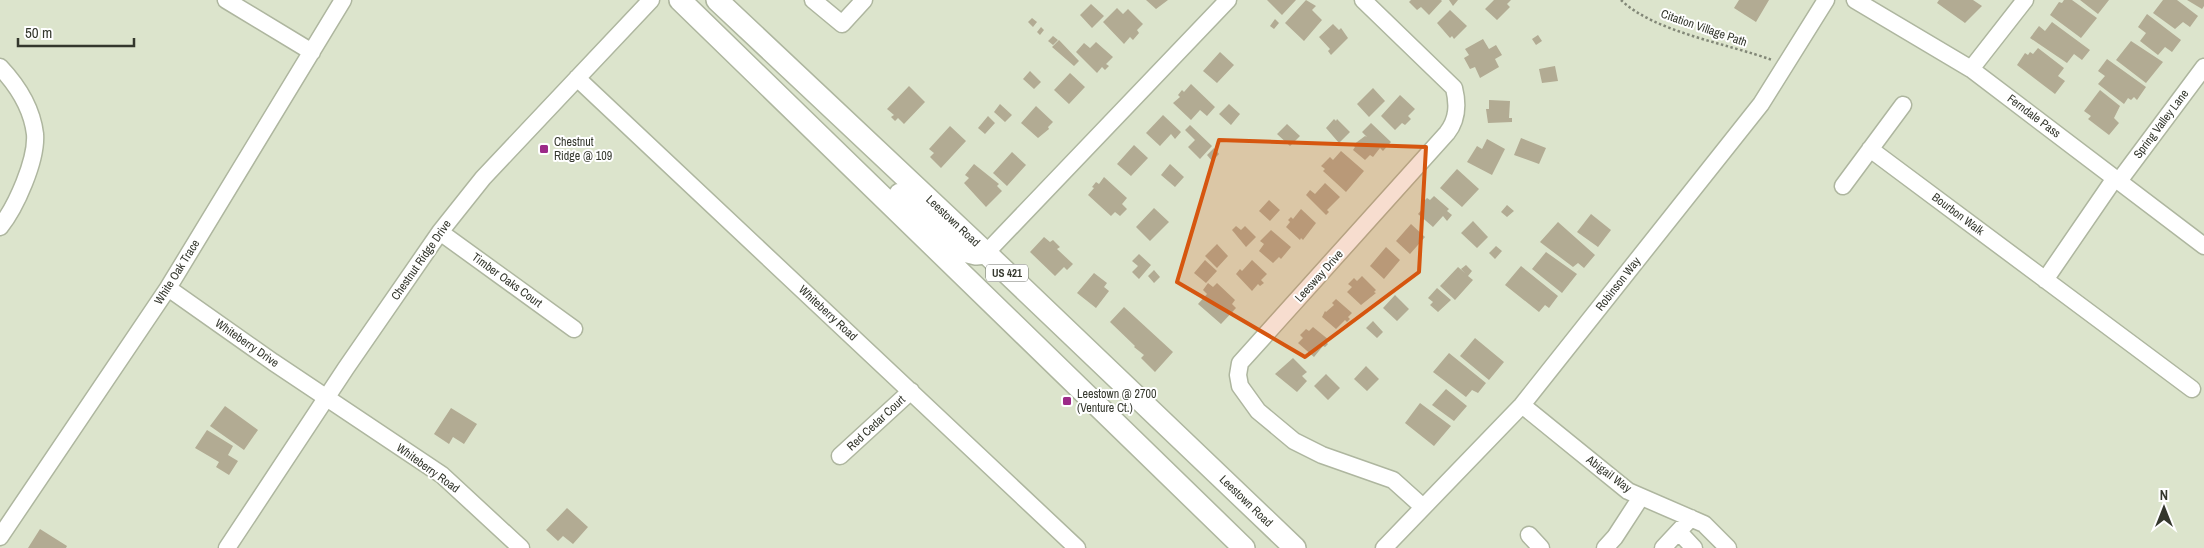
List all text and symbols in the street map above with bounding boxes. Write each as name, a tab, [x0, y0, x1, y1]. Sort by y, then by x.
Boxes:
street label: Citation Village Path	[1659, 6, 1749, 50]
scale bar	[18, 15, 134, 47]
text: 50 m	[25, 22, 52, 43]
street label: Spring Valley Lane	[2130, 86, 2192, 162]
street label: Ferndale Pass	[2004, 91, 2064, 141]
place label: Chestnut Ridge @ 109	[554, 134, 612, 164]
marker: Chestnut Ridge @ 109	[538, 143, 550, 155]
street label: Bourbon Walk	[1929, 189, 1987, 239]
street label: Leestown Road	[923, 192, 983, 250]
street label: Chestnut Ridge Drive	[387, 217, 455, 303]
street label: White Oak Trace	[151, 236, 203, 308]
street label: Leesway Drive	[1291, 246, 1347, 306]
street label: Timber Oaks Court	[469, 249, 546, 311]
street label: Robinson Way	[1592, 254, 1644, 314]
road number: US 421	[986, 264, 1028, 282]
street label: Whiteberry Road	[795, 282, 861, 344]
street label: Whiteberry Drive	[212, 315, 282, 371]
place label: Leestown @ 2700 (Venture Ct.)	[1077, 386, 1156, 416]
street label: Red Cedar Court	[843, 392, 909, 454]
marker: Leestown @ 2700 (Venture Ct.)	[1061, 395, 1073, 407]
street label: Whiteberry Road	[393, 440, 463, 496]
street label: Abigail Way	[1582, 451, 1635, 496]
street label: Leestown Road	[1216, 471, 1276, 531]
north arrow	[2139, 483, 2189, 533]
text: N	[2160, 486, 2168, 504]

